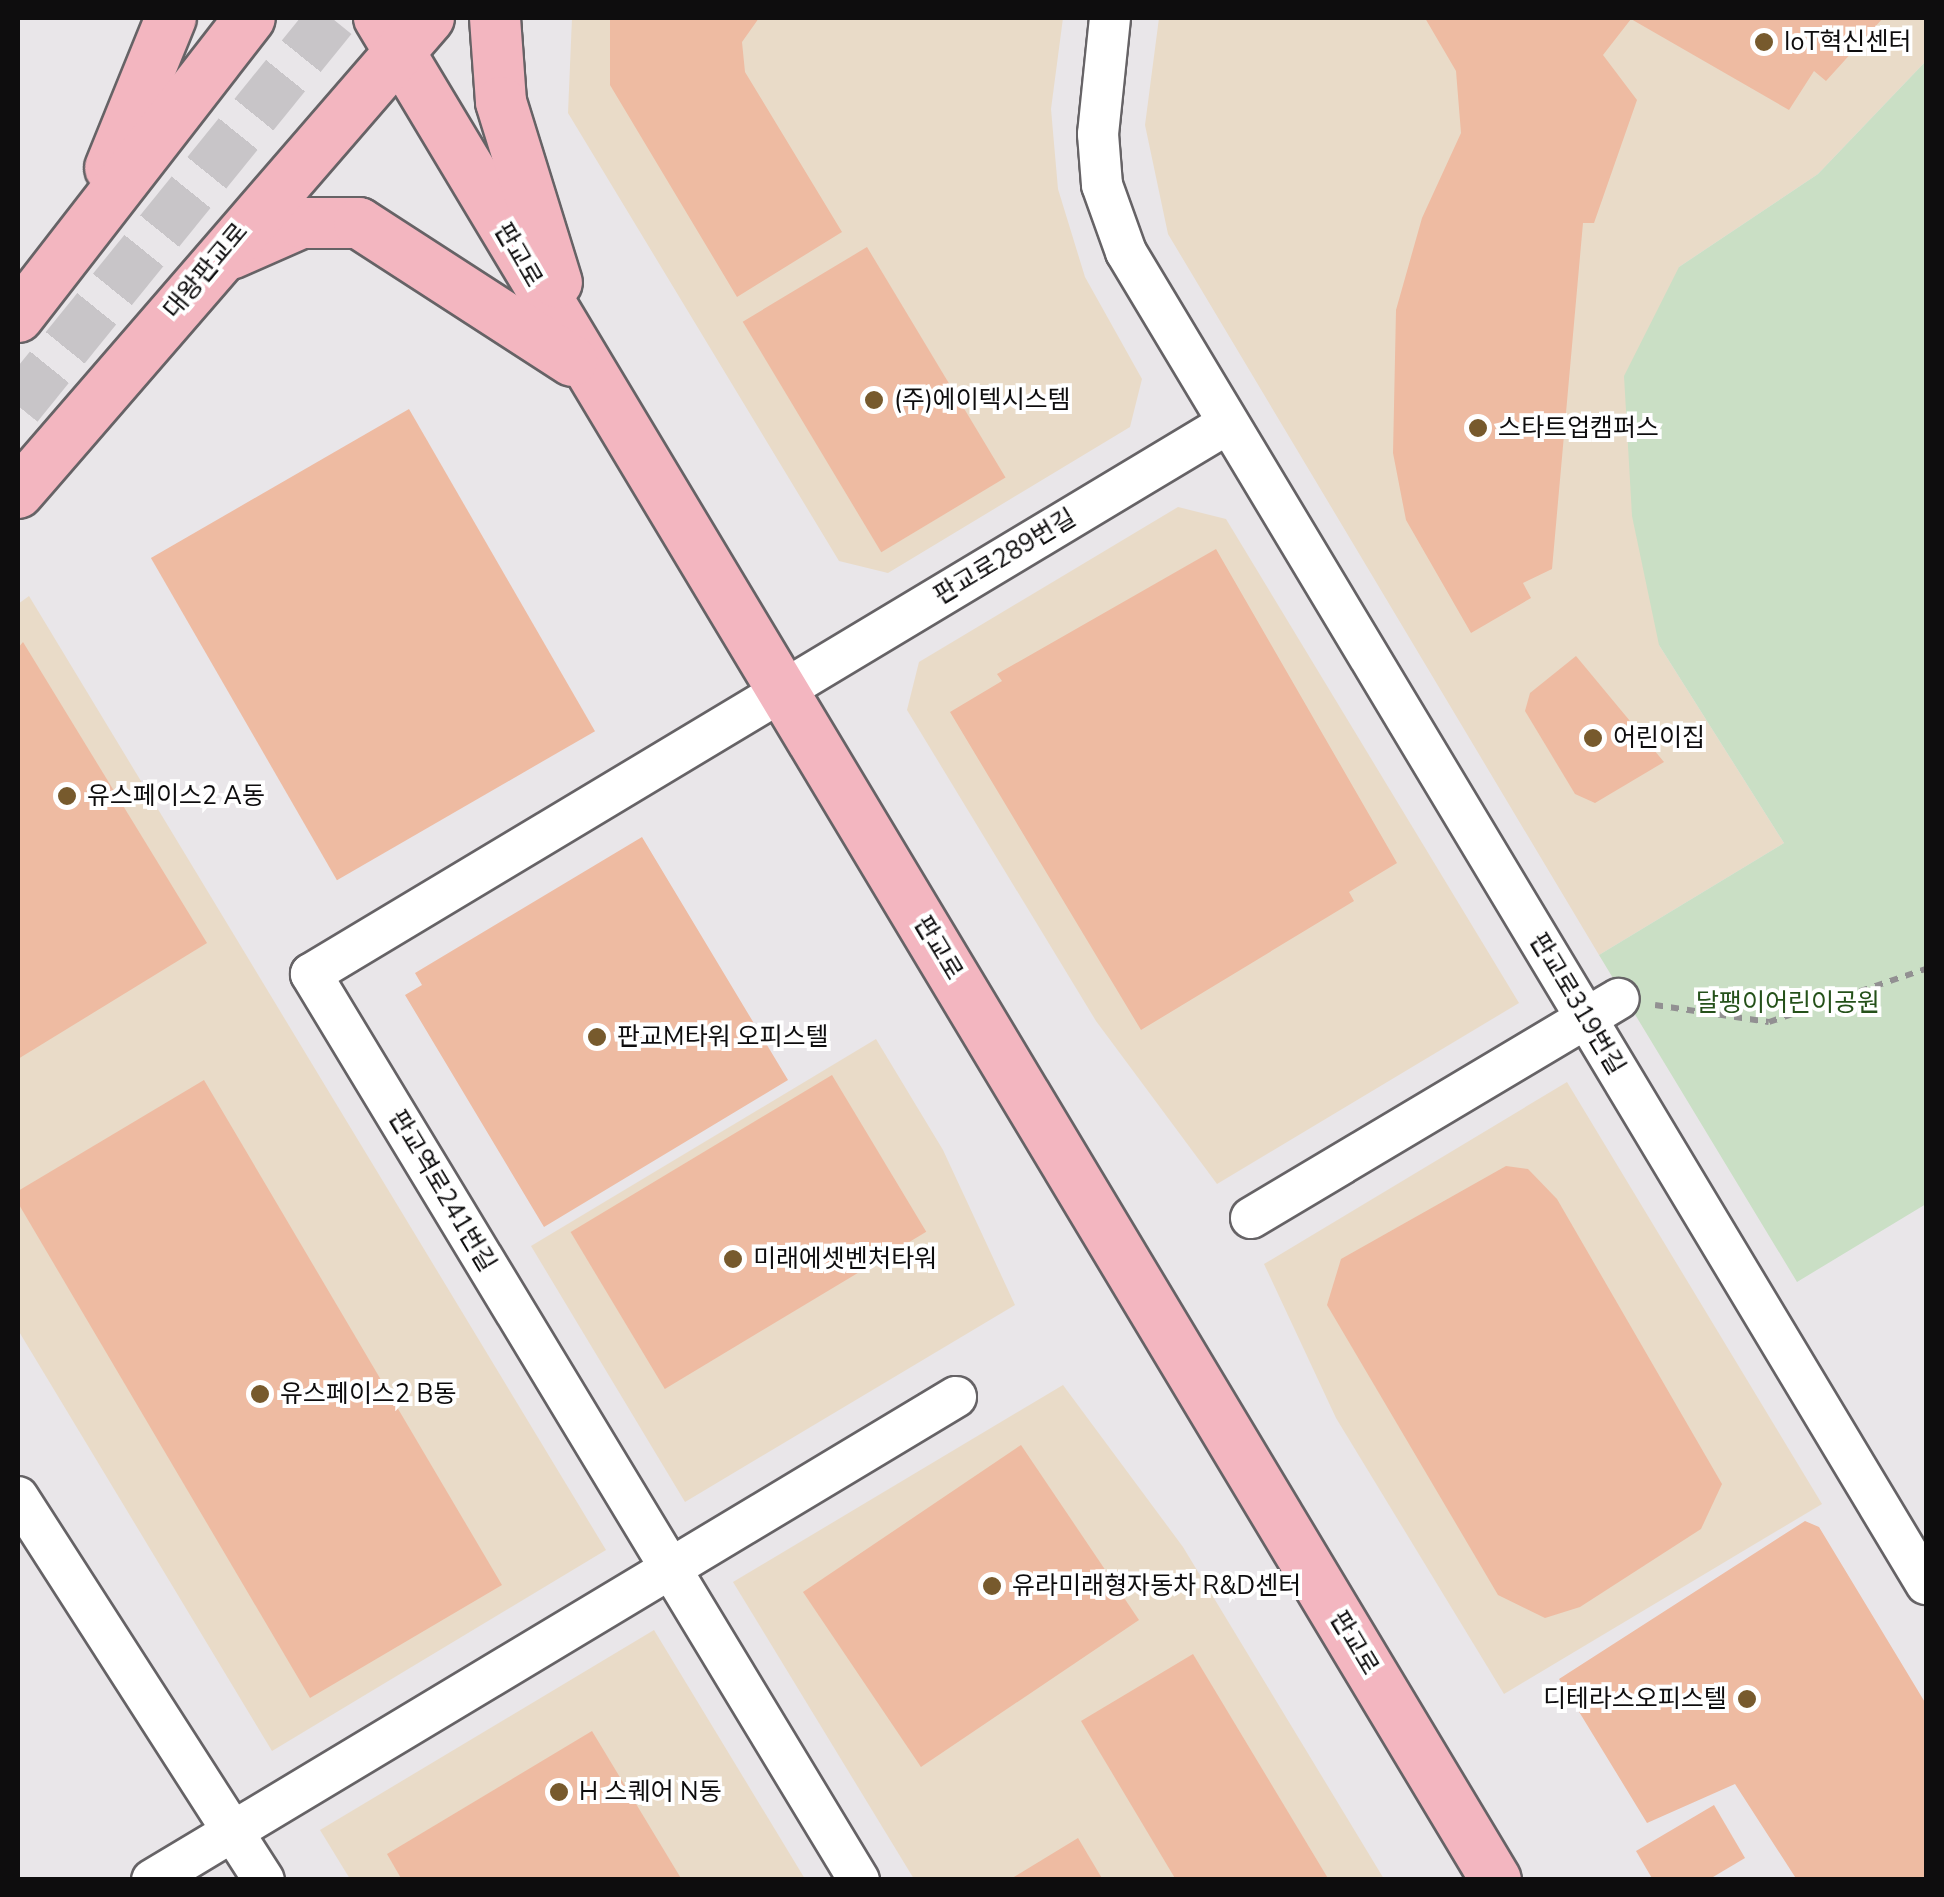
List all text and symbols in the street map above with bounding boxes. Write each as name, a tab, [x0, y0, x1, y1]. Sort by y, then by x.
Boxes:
place label: IoT혁신센터	[1784, 27, 1911, 57]
marker: IoT혁신센터	[1753, 31, 1775, 53]
street label: 대왕판교로	[158, 217, 254, 325]
street label: 판교로	[488, 218, 548, 292]
place label: (주)에이텍시스템	[894, 385, 1071, 415]
marker: (주)에이텍시스템	[863, 389, 885, 411]
place label: 스타트업캠퍼스	[1498, 413, 1659, 443]
marker: 스타트업캠퍼스	[1467, 417, 1489, 439]
street label: 판교로289번길	[929, 503, 1081, 611]
place label: 어린이집	[1613, 723, 1705, 753]
marker: 어린이집	[1582, 727, 1604, 749]
place label: 유스페이스2 A동	[87, 781, 265, 811]
marker: 유스페이스2 A동	[56, 785, 78, 807]
street label: 판교로	[907, 911, 969, 985]
street label: 판교로319번길	[1523, 928, 1631, 1080]
park label: 달팽이어린이공원	[1696, 988, 1880, 1018]
place label: 판교M타워 오피스텔	[617, 1022, 829, 1052]
marker: 판교M타워 오피스텔	[586, 1026, 608, 1048]
street label: 판교역로241번길	[382, 1105, 502, 1277]
place label: 미래에셋벤처타워	[753, 1244, 937, 1274]
marker: 미래에셋벤처타워	[722, 1248, 744, 1270]
place label: 유스페이스2 B동	[280, 1379, 456, 1409]
marker: 유스페이스2 B동	[249, 1383, 271, 1405]
place label: 유라미래형자동차 R&D센터	[1012, 1571, 1301, 1601]
marker: 유라미래형자동차 R&D센터	[981, 1575, 1003, 1597]
street label: 판교로	[1323, 1606, 1385, 1680]
place label: 디테라스오피스텔	[1543, 1684, 1727, 1714]
marker: 디테라스오피스텔	[1736, 1688, 1758, 1710]
place label: H 스퀘어 N동	[579, 1777, 721, 1807]
marker: H 스퀘어 N동	[548, 1781, 570, 1803]

